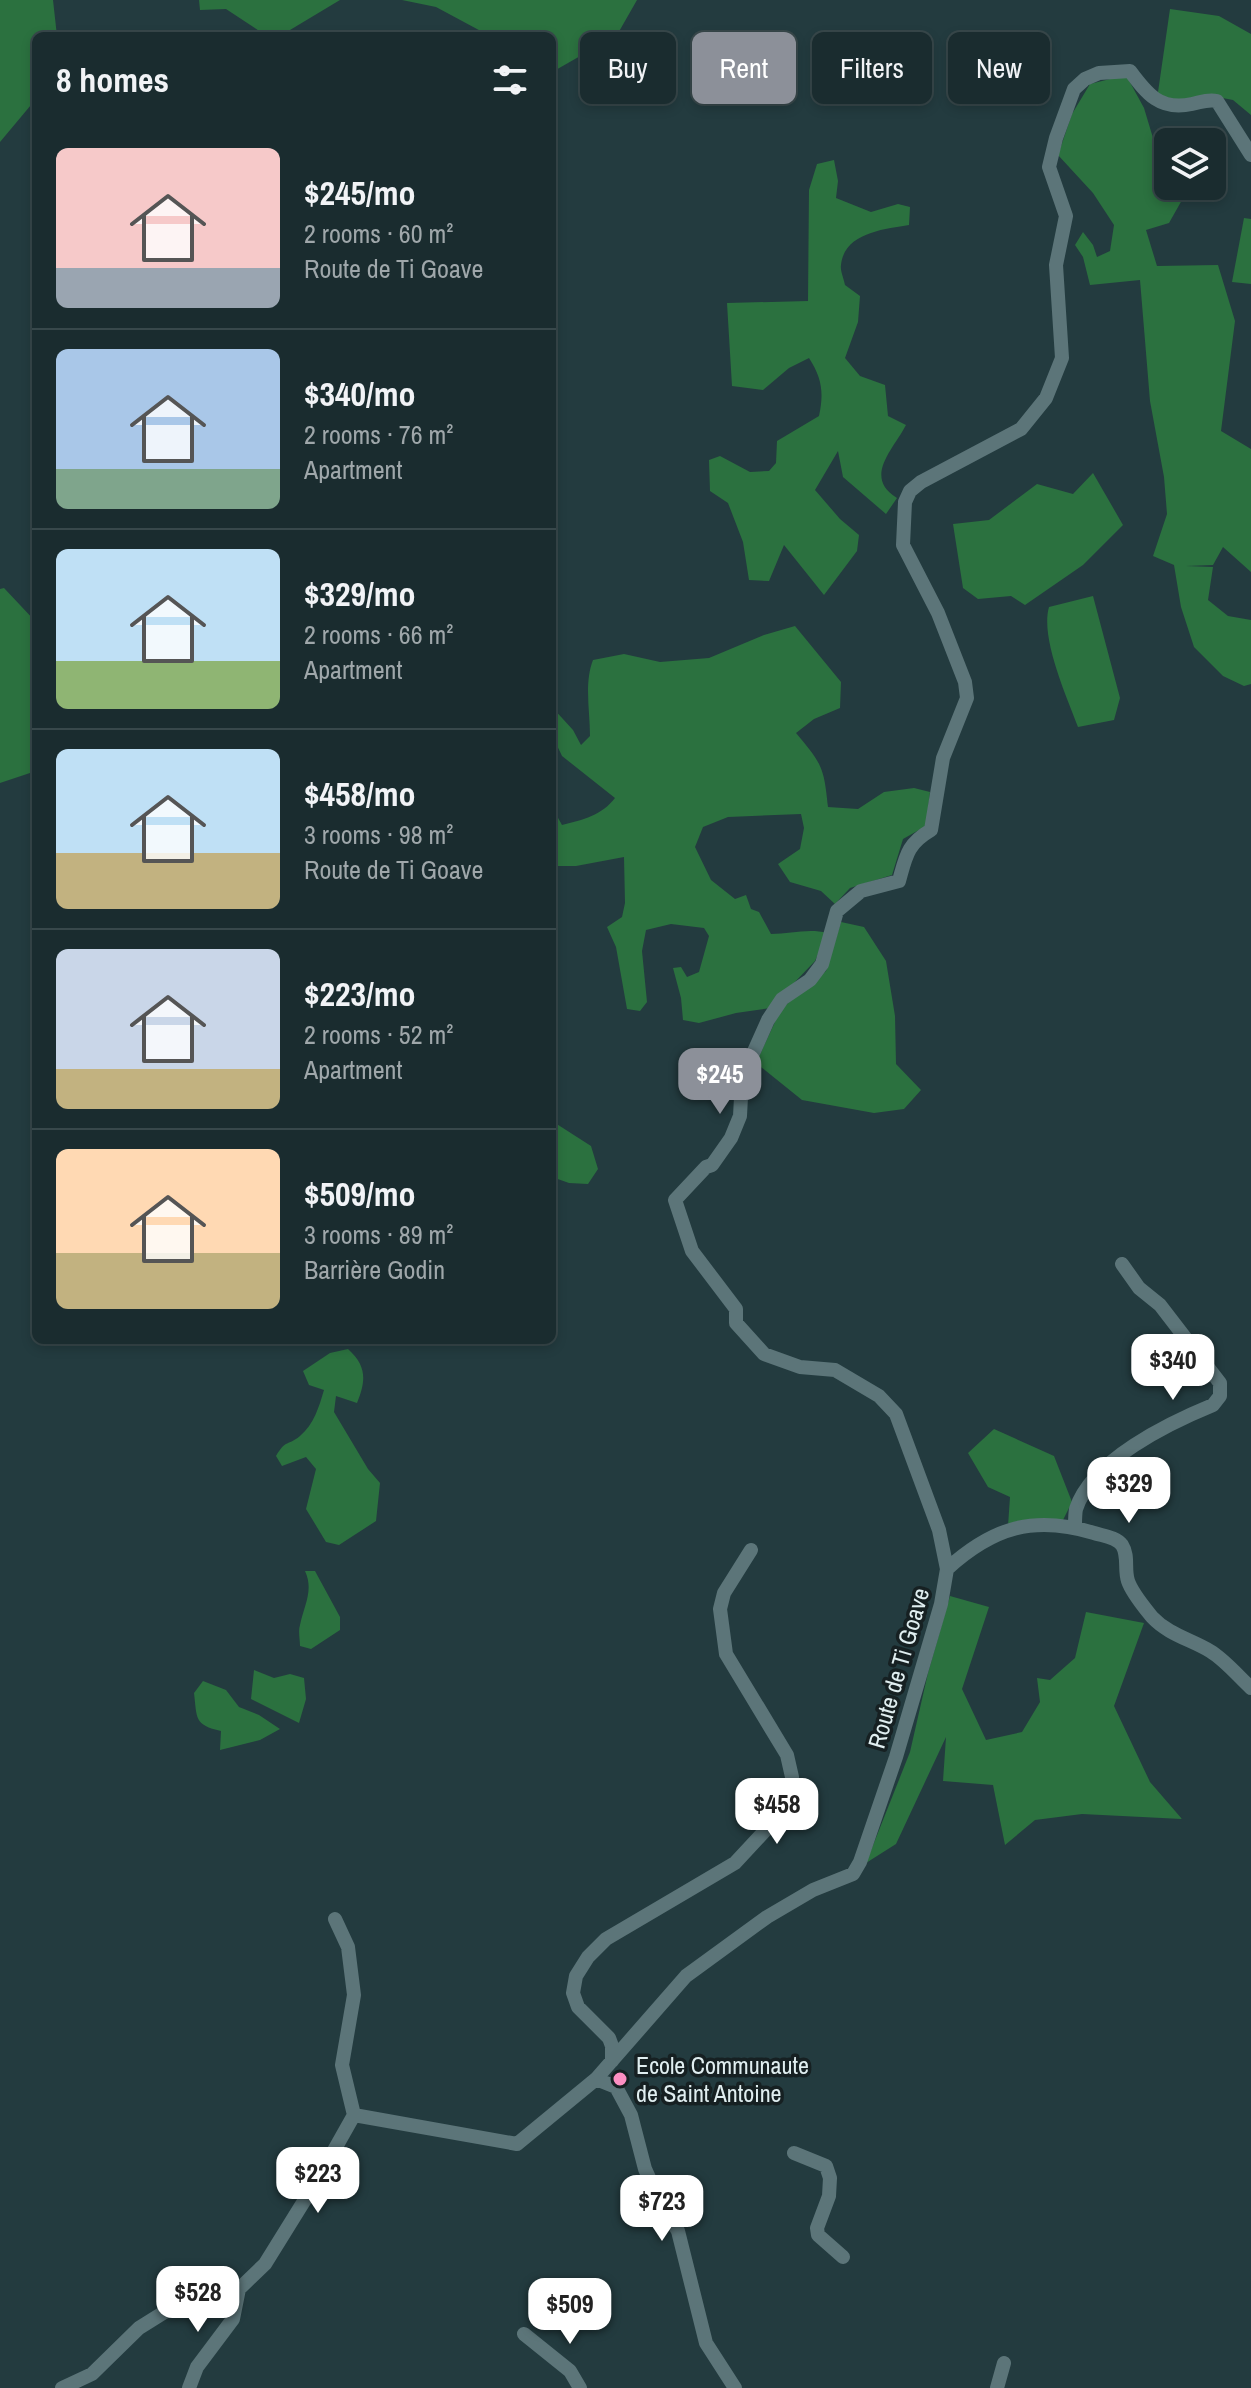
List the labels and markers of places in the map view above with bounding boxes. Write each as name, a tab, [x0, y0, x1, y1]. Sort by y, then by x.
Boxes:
pin: $245	[673, 1048, 767, 1116]
pin: $340	[1126, 1334, 1220, 1402]
pin: $329	[1082, 1457, 1176, 1525]
pin: $458	[730, 1778, 824, 1846]
place label: Ecole Communaute de Saint Antoine	[636, 2049, 809, 2109]
marker: Ecole Communaute de Saint Antoine	[611, 2070, 629, 2088]
pin: $223	[271, 2147, 365, 2215]
pin: $723	[615, 2175, 709, 2243]
pin: $528	[151, 2266, 245, 2334]
pin: $509	[523, 2278, 617, 2346]

